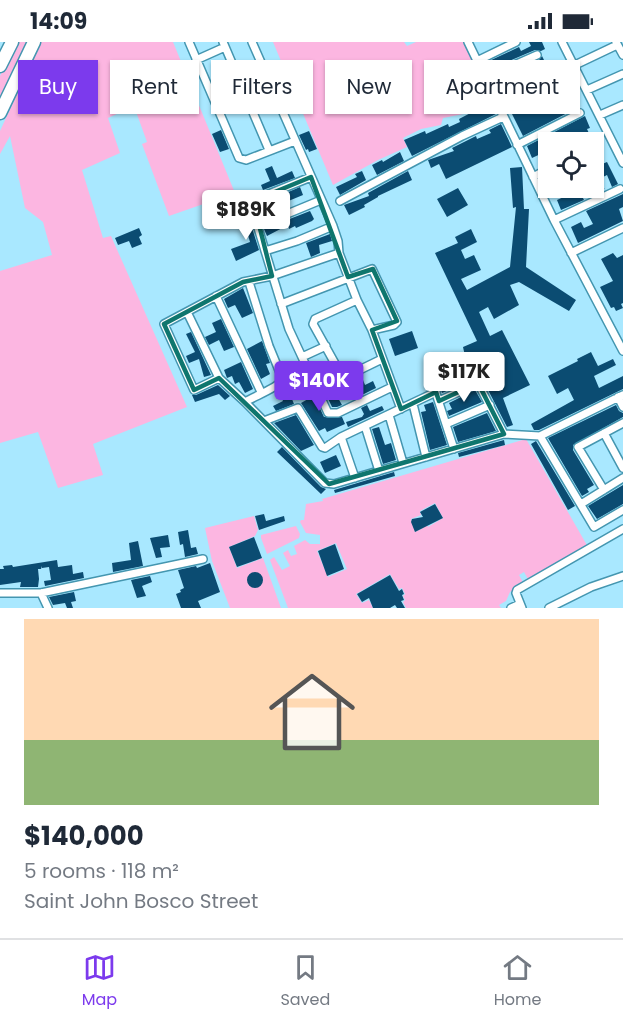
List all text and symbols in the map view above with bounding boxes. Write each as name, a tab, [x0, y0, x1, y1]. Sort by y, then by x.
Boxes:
text: 14:09	[30, 6, 87, 37]
chip: Buy	[18, 60, 98, 114]
chip: Rent	[110, 60, 199, 114]
chip: Filters	[211, 60, 313, 114]
chip: New	[325, 60, 412, 114]
chip: Apartment	[424, 60, 580, 114]
map controls	[538, 132, 604, 198]
button: locate	[538, 132, 604, 198]
pin: $189K	[204, 190, 288, 241]
text: $189K	[216, 195, 276, 223]
pin: $117K	[422, 352, 506, 403]
text: $117K	[438, 357, 490, 385]
pin: $140K	[277, 361, 361, 412]
text: $140K	[288, 366, 350, 394]
icon: home	[258, 658, 366, 766]
text: $140,000	[24, 818, 144, 854]
text: 5 rooms · 118 m²	[24, 857, 179, 885]
text: Saint John Bosco Street	[24, 887, 258, 915]
tab: Map	[82, 951, 117, 1012]
tab: Saved	[280, 951, 330, 1012]
tab: Home	[494, 951, 541, 1012]

